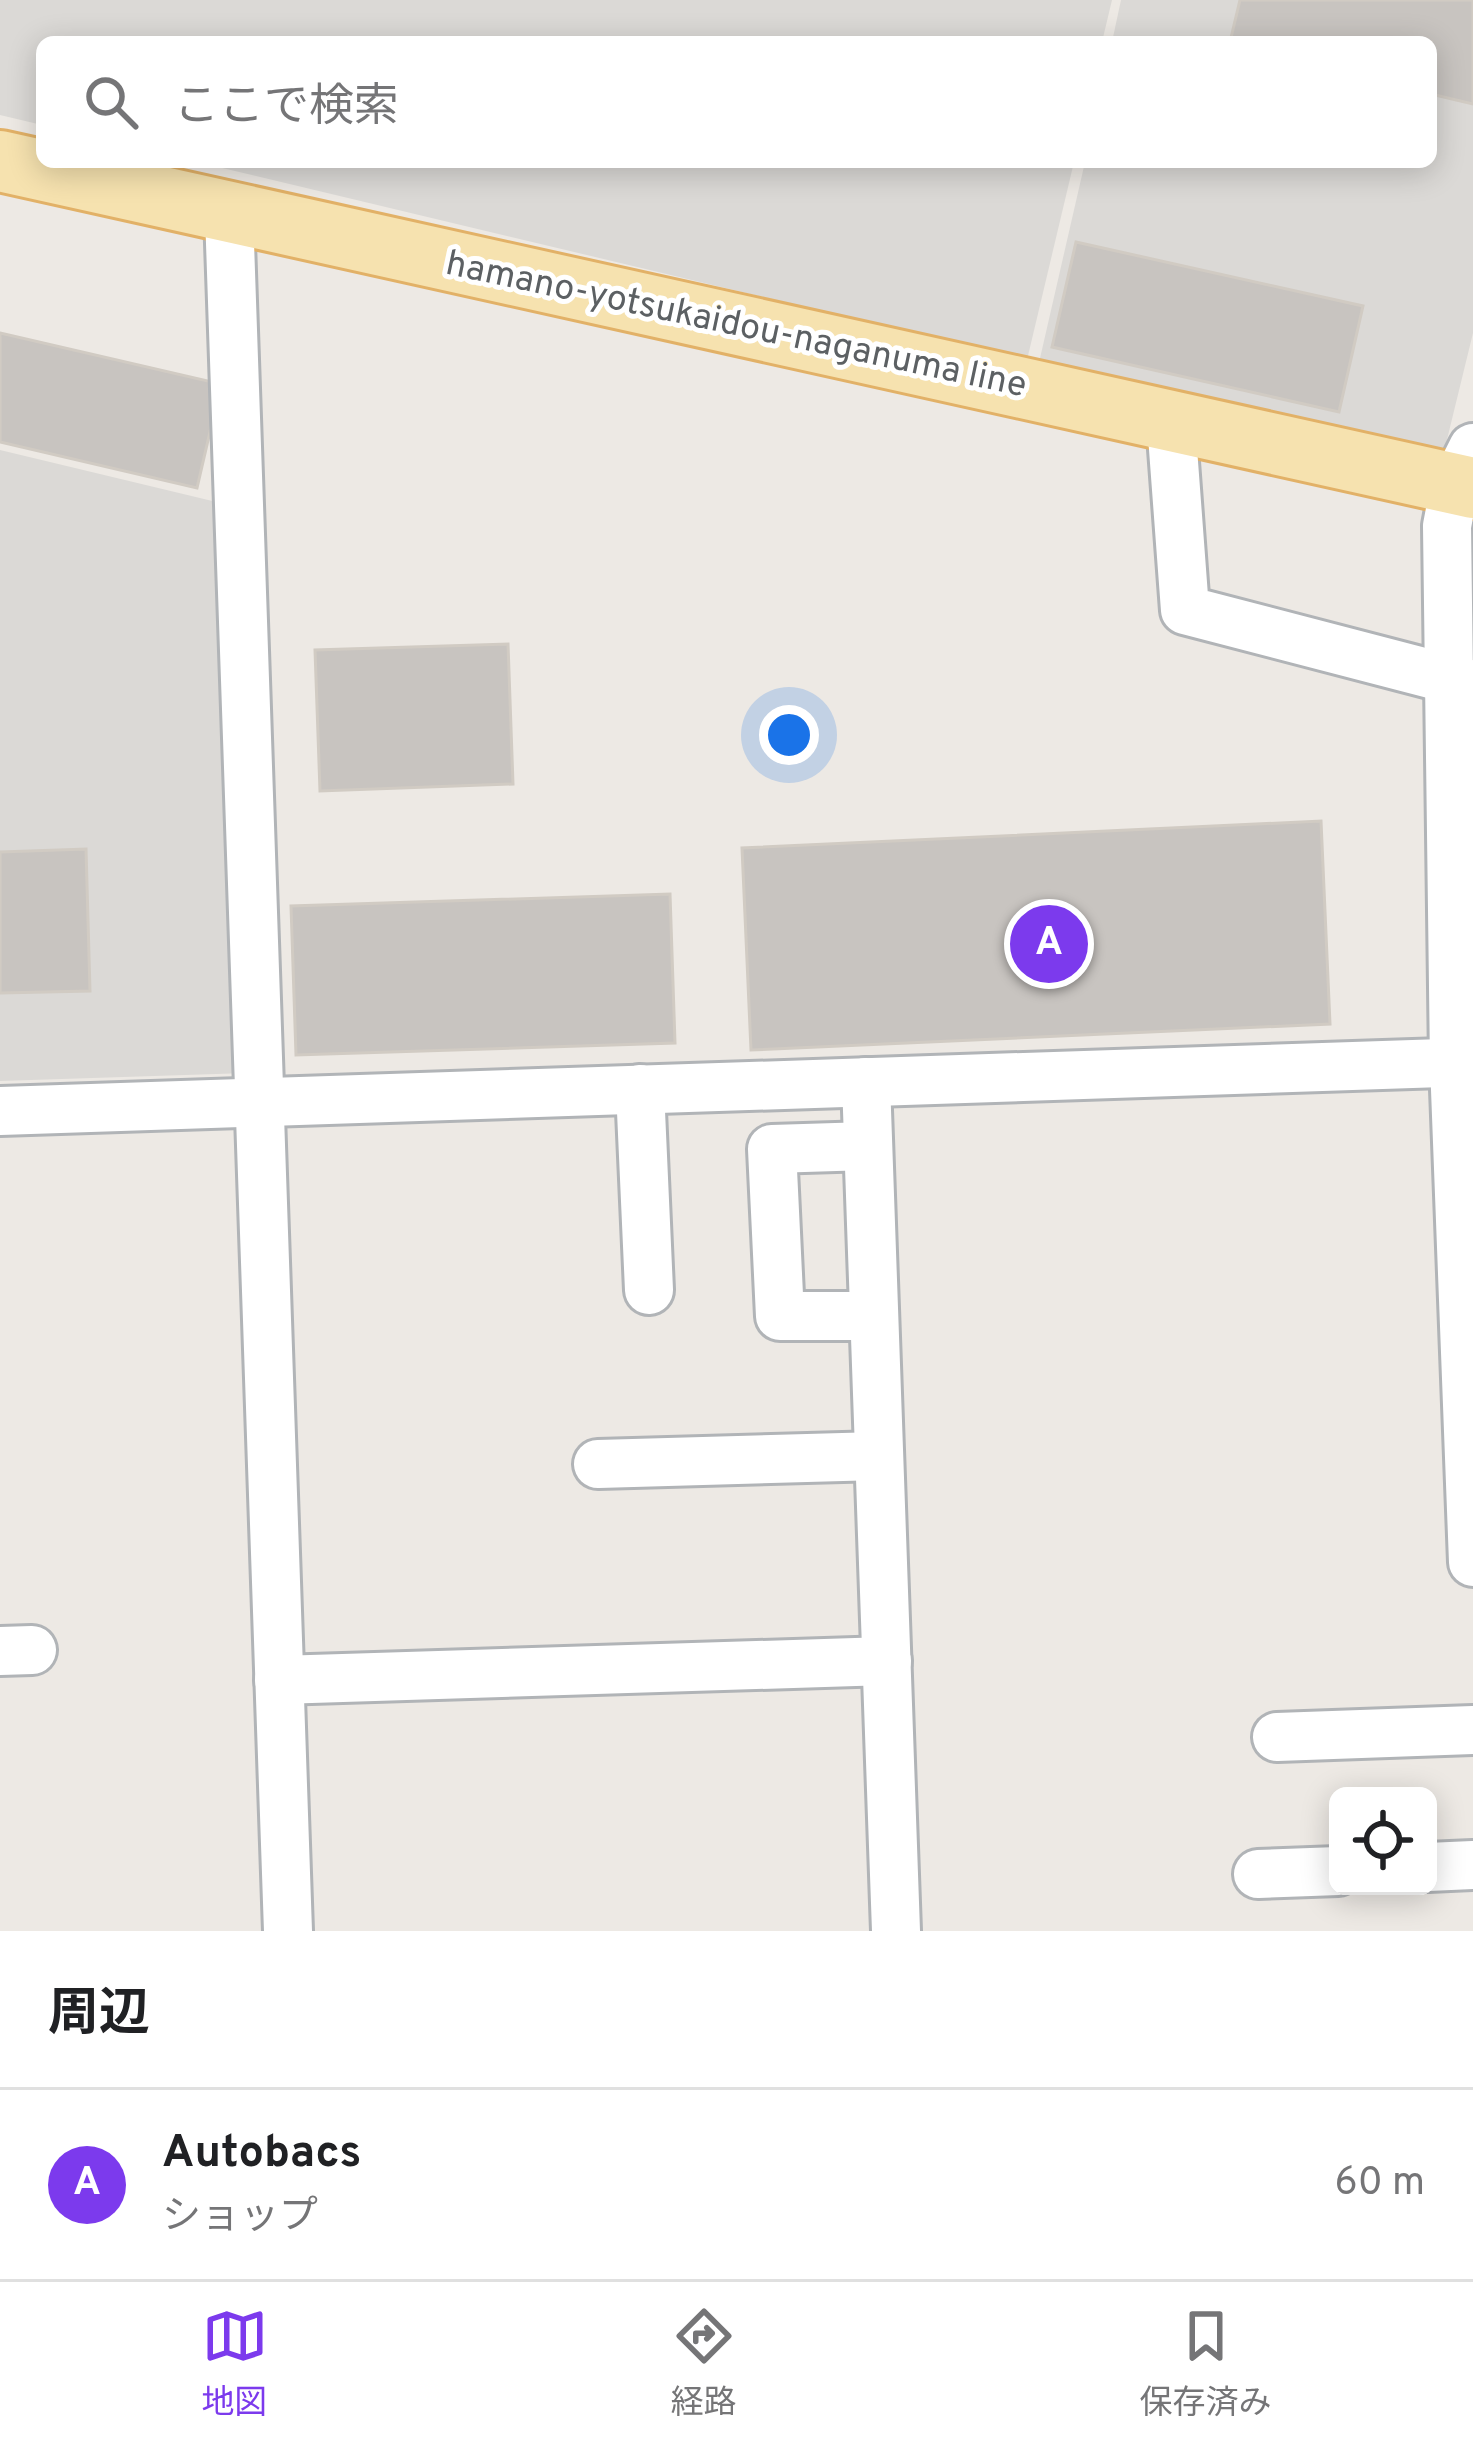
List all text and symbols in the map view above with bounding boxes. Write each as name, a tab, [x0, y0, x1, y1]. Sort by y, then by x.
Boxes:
search box	[36, 36, 1437, 168]
icon: search	[78, 69, 144, 135]
text: ここで検索	[174, 80, 399, 137]
street label: hamano-yotsukaidou-naganuma line	[441, 242, 1031, 410]
your location	[759, 705, 819, 765]
pin: A	[1010, 899, 1088, 989]
map controls	[1329, 1787, 1437, 1895]
button: locate	[1329, 1787, 1437, 1895]
text: 周辺	[48, 1984, 150, 2049]
text: Autobacs	[162, 2126, 362, 2183]
text: A	[73, 2160, 101, 2209]
text: 60 m	[1334, 2160, 1425, 2209]
text: ショップ	[162, 2194, 318, 2243]
tab: 地図	[202, 2303, 268, 2426]
tab: 経路	[671, 2303, 737, 2426]
tab: 保存済み	[1140, 2303, 1272, 2426]

